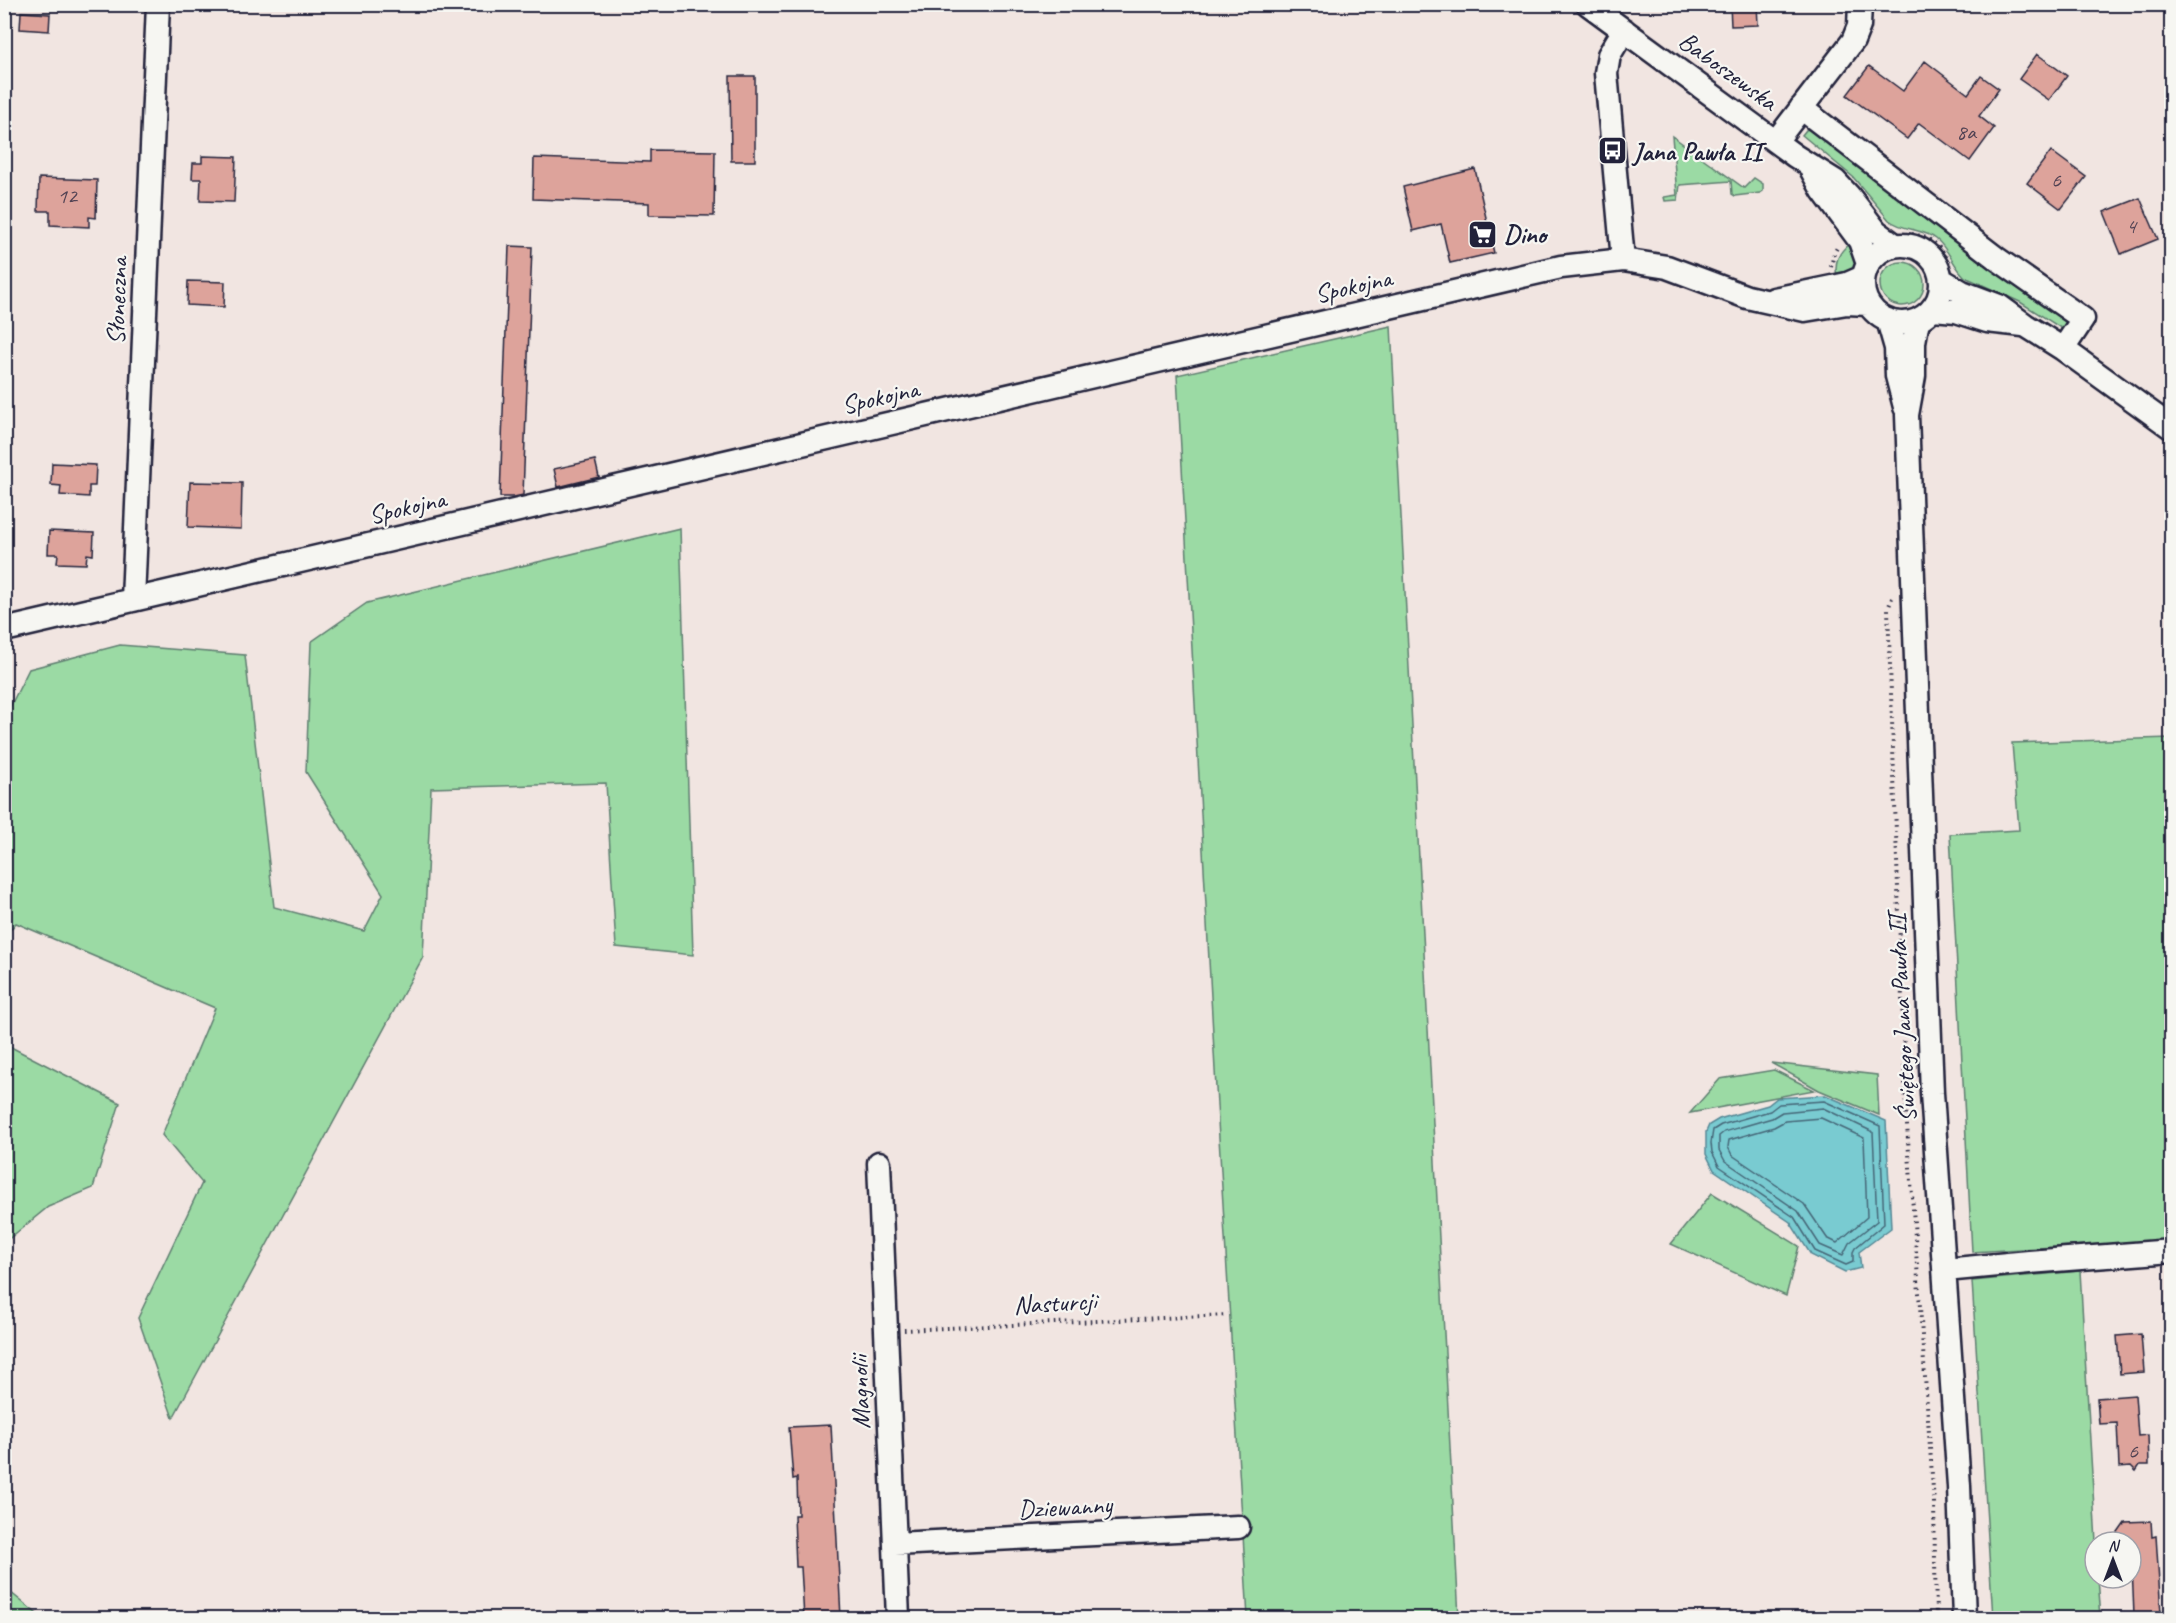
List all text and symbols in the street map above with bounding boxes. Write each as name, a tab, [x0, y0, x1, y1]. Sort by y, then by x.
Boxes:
street label: Baboszewska	[1672, 24, 1785, 119]
house number: 8a	[1956, 118, 1977, 146]
bus stop icon: Jana Pawła II	[1596, 135, 1628, 167]
place label: Jana Pawła II	[1631, 135, 1768, 168]
house number: 6	[2051, 166, 2062, 194]
house number: 12	[57, 182, 79, 210]
house number: 4	[2126, 212, 2138, 240]
supermarket icon: Dino	[1467, 218, 1499, 250]
place label: Dino	[1504, 218, 1549, 251]
street label: Słoneczna	[99, 254, 135, 345]
street label: Spokojna	[1311, 261, 1397, 311]
street label: Spokojna	[838, 372, 924, 422]
street label: Spokojna	[365, 482, 451, 532]
street label: Świętego Jana Pawła II	[1880, 907, 1924, 1123]
street label: Nasturcji	[1013, 1284, 1100, 1322]
street label: Magnolii	[842, 1351, 878, 1430]
house number: 6	[2128, 1437, 2139, 1465]
street label: Dziewanny	[1017, 1488, 1115, 1526]
north arrow	[2083, 1530, 2143, 1590]
text: N	[2108, 1536, 2121, 1556]

